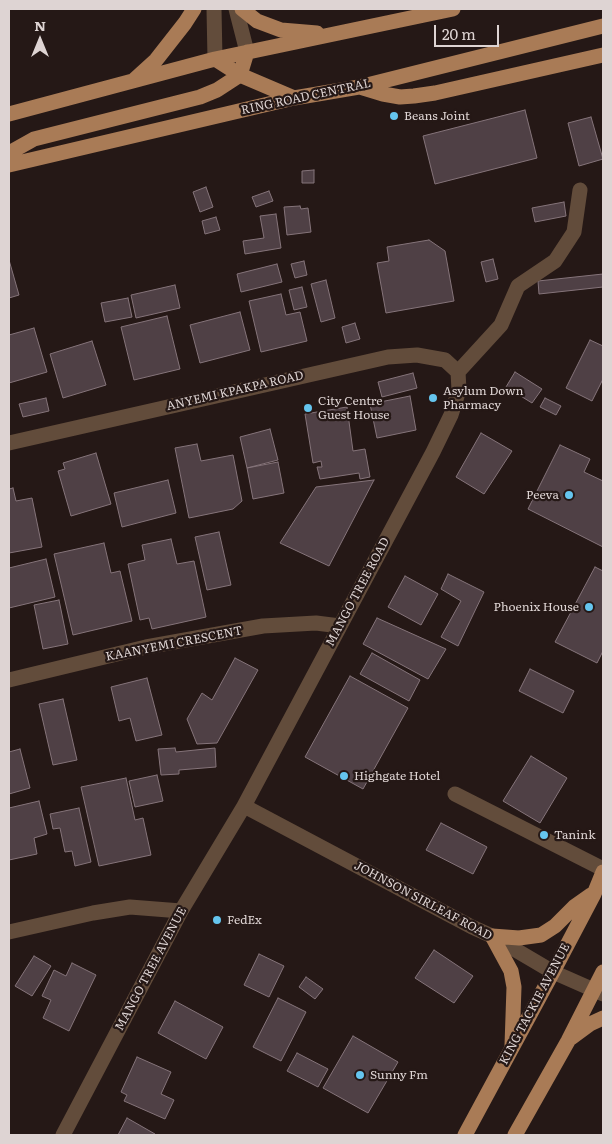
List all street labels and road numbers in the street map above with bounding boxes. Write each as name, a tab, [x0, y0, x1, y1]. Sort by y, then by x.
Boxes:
street label: RING ROAD CENTRAL	[240, 76, 372, 118]
street label: ANYEMI KPAKPA ROAD	[165, 368, 305, 414]
street label: MANGO TREE ROAD	[323, 535, 393, 649]
street label: KAANYEMI CRESCENT	[104, 624, 244, 664]
street label: JOHNSON SIRLEAF ROAD	[352, 858, 494, 944]
street label: MANGO TREE AVENUE	[112, 905, 190, 1033]
street label: KING TACKIE AVENUE	[497, 941, 573, 1067]

